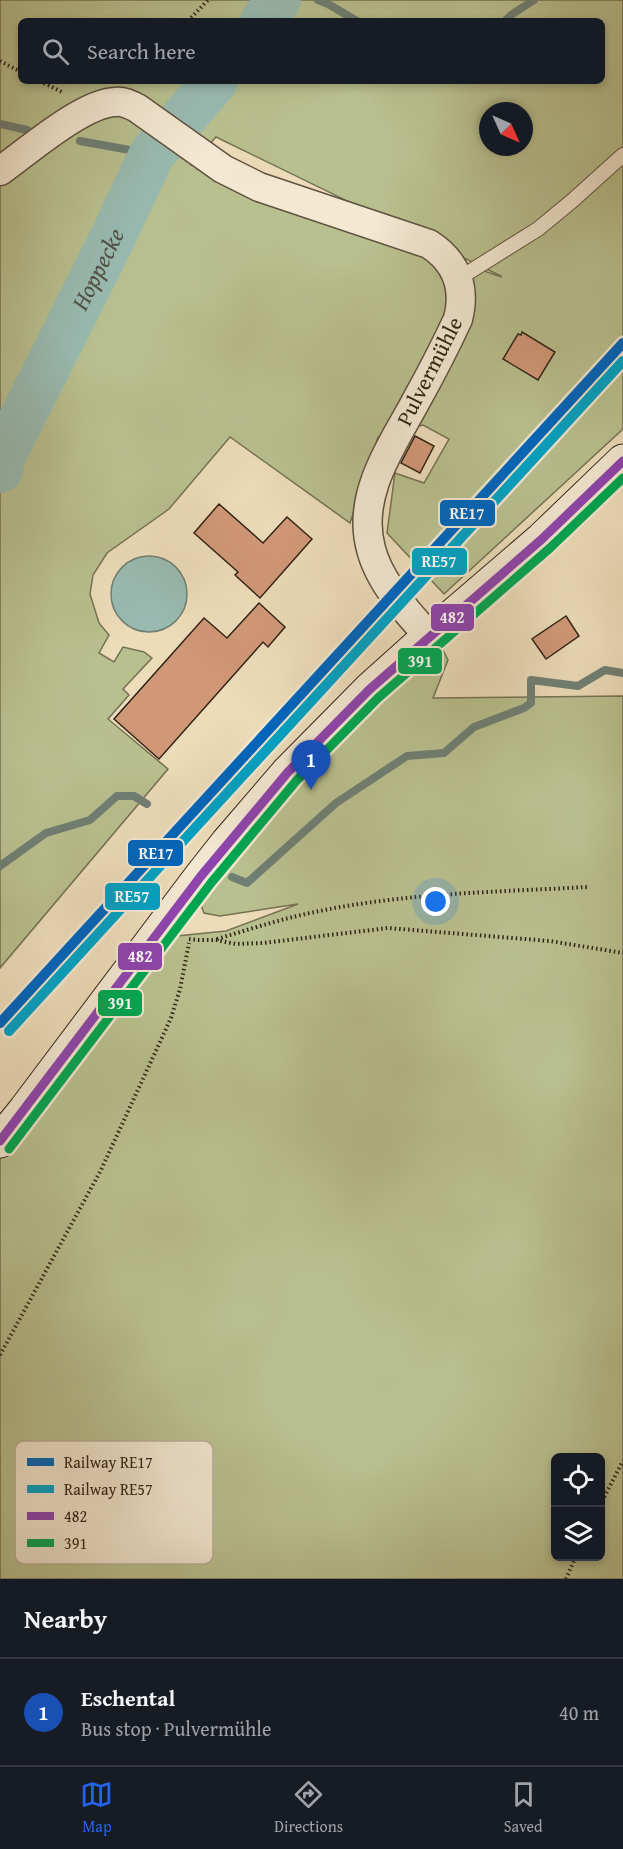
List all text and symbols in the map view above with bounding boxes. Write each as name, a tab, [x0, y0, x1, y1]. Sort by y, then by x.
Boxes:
search box	[18, 18, 605, 84]
icon: search	[39, 35, 72, 68]
text: Search here	[87, 35, 196, 67]
north arrow	[479, 102, 533, 156]
water label: Hoppecke	[61, 222, 132, 317]
street label: Pulvermühle	[388, 311, 470, 431]
line badge: RE17	[439, 499, 496, 527]
text: RE17	[449, 501, 485, 525]
line badge: RE57	[411, 547, 468, 576]
text: RE57	[421, 549, 457, 573]
line badge: 482	[430, 603, 475, 632]
text: 482	[440, 605, 464, 629]
line badge: 391	[397, 647, 443, 675]
text: 391	[408, 649, 432, 673]
pin: 1	[292, 740, 330, 790]
line badge: RE17	[127, 839, 184, 867]
text: RE17	[138, 841, 174, 865]
line badge: RE57	[104, 882, 161, 911]
text: RE57	[114, 884, 150, 908]
your location	[421, 887, 450, 916]
line badge: 482	[117, 942, 163, 971]
text: 482	[128, 944, 152, 968]
line badge: 391	[97, 989, 143, 1017]
text: 391	[108, 991, 132, 1015]
legend	[15, 1441, 213, 1564]
text: Railway RE17	[64, 1450, 153, 1474]
map controls	[551, 1453, 605, 1561]
button: locate	[551, 1453, 605, 1507]
text: Railway RE57	[64, 1477, 153, 1501]
text: 482	[64, 1504, 87, 1528]
button: layers	[551, 1507, 605, 1561]
text: 391	[64, 1531, 87, 1555]
text: Nearby	[24, 1599, 107, 1638]
text: Eschental	[81, 1682, 175, 1714]
text: 1	[38, 1698, 49, 1727]
text: 40 m	[559, 1698, 599, 1727]
text: Bus stop · Pulvermühle	[81, 1714, 271, 1743]
tab: Map	[80, 1778, 113, 1838]
tab: Directions	[274, 1778, 343, 1838]
tab: Saved	[504, 1778, 543, 1838]

